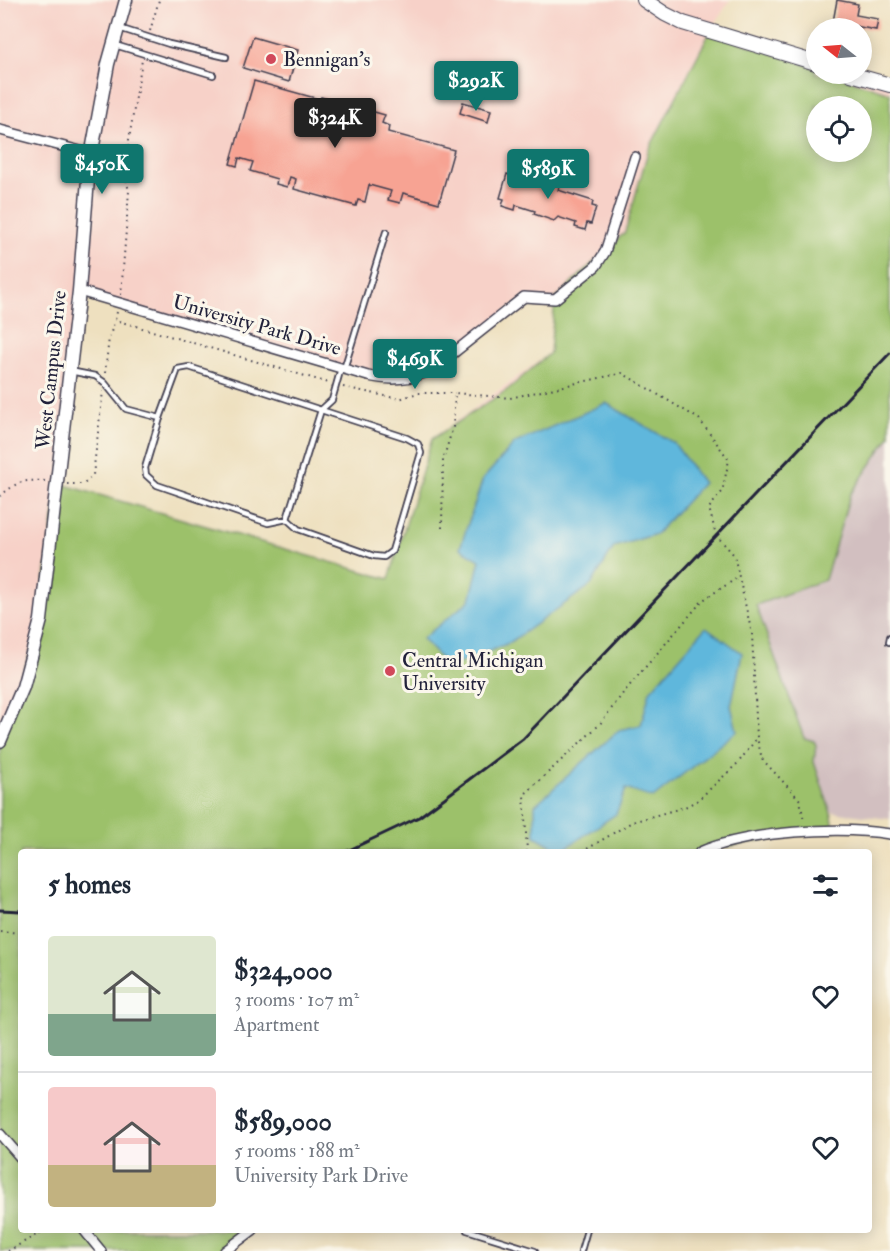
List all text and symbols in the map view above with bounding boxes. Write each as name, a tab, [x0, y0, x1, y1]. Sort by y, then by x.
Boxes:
north arrow	[806, 18, 872, 84]
map controls	[806, 18, 872, 162]
place label: Bennigan's	[283, 47, 371, 72]
marker: Bennigan's	[264, 52, 278, 66]
pin: $292K	[434, 61, 518, 112]
text: $292K	[448, 68, 504, 93]
button: locate	[806, 96, 872, 162]
pin: $324K	[293, 98, 377, 149]
text: $324K	[308, 105, 362, 130]
pin: $450K	[60, 144, 144, 195]
pin: $589K	[506, 149, 590, 200]
text: $450K	[75, 151, 129, 176]
text: $589K	[521, 156, 575, 181]
street label: West Campus Drive	[30, 289, 73, 452]
street label: University Park Drive	[170, 289, 344, 361]
pin: $469K	[373, 339, 457, 390]
text: $469K	[387, 346, 443, 371]
place label: Central Michigan University	[402, 648, 544, 696]
marker: Central Michigan University	[383, 664, 397, 678]
text: 5 homes	[48, 869, 131, 901]
icon: filters	[809, 869, 842, 902]
text: $324,000	[234, 955, 333, 987]
icon: home	[96, 960, 168, 1032]
icon: heart	[809, 980, 842, 1013]
text: 3 rooms · 107 m²	[234, 987, 359, 1012]
text: Apartment	[234, 1012, 319, 1037]
text: $589,000	[234, 1106, 332, 1138]
icon: home	[96, 1111, 168, 1183]
icon: heart	[809, 1131, 842, 1164]
text: 5 rooms · 188 m²	[234, 1138, 360, 1163]
text: University Park Drive	[234, 1163, 408, 1188]

